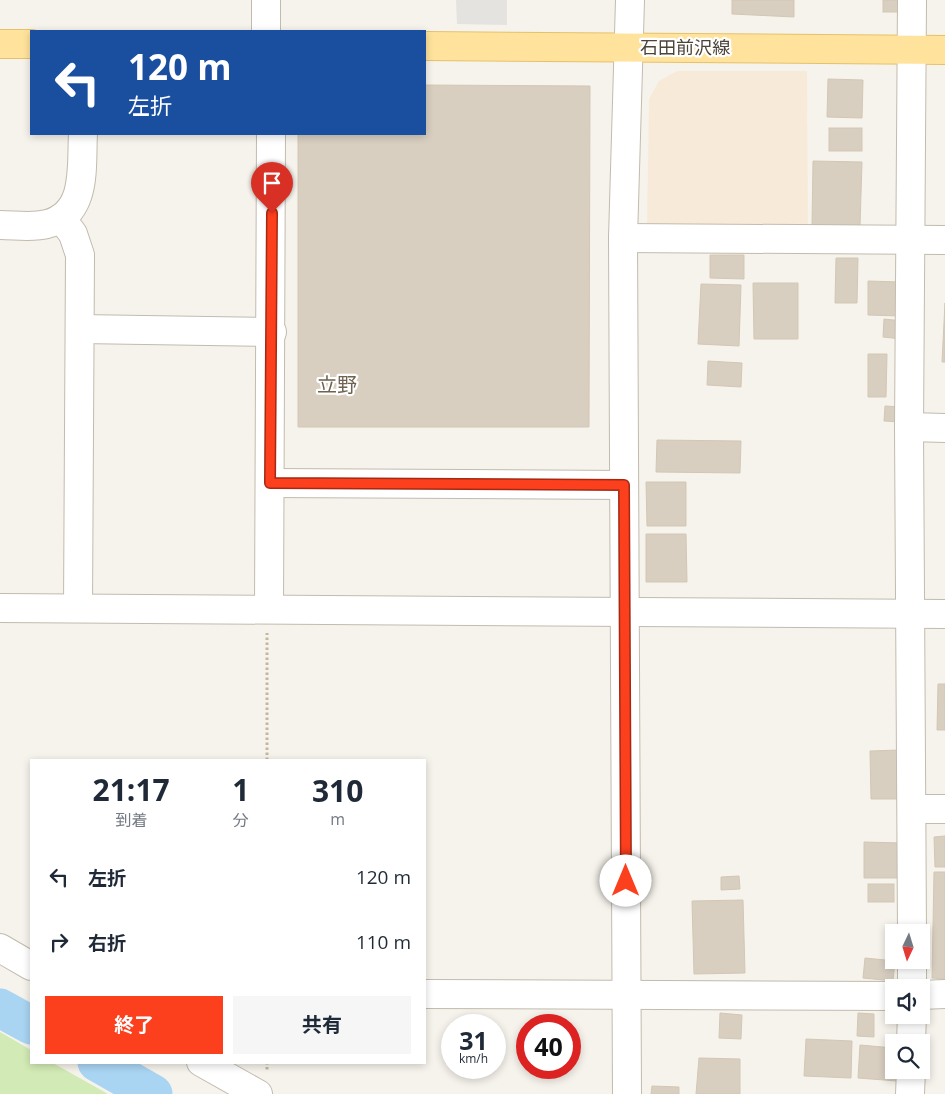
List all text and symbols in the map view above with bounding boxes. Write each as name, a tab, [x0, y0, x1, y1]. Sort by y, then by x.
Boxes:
street label: 石田前沢線	[640, 35, 730, 59]
text: 120 m	[128, 43, 232, 90]
icon: left	[45, 50, 110, 115]
text: 左折	[128, 90, 172, 120]
pin	[251, 162, 293, 213]
icon: arrive	[258, 169, 286, 197]
district label: 立野	[317, 371, 357, 398]
text: 21:17	[93, 769, 170, 810]
text: 1	[232, 769, 249, 810]
text: 310	[312, 770, 363, 811]
text: m	[330, 808, 345, 830]
text: 到着	[115, 809, 147, 831]
text: 分	[233, 809, 249, 831]
position arrow	[599, 854, 651, 906]
icon: left	[45, 863, 73, 891]
text: 120 m	[356, 864, 411, 890]
text: 左折	[88, 865, 126, 891]
north arrow	[885, 924, 930, 969]
map controls	[885, 924, 930, 1079]
icon: right	[45, 928, 73, 956]
text: 110 m	[356, 929, 411, 955]
text: 右折	[88, 930, 126, 956]
button: sound	[885, 979, 930, 1024]
button: 終了	[45, 996, 223, 1054]
button: 共有	[233, 996, 411, 1054]
speed limit sign: 40	[516, 1014, 581, 1079]
text: 31	[459, 1023, 488, 1057]
button: search	[885, 1034, 930, 1079]
text: km/h	[459, 1050, 488, 1067]

